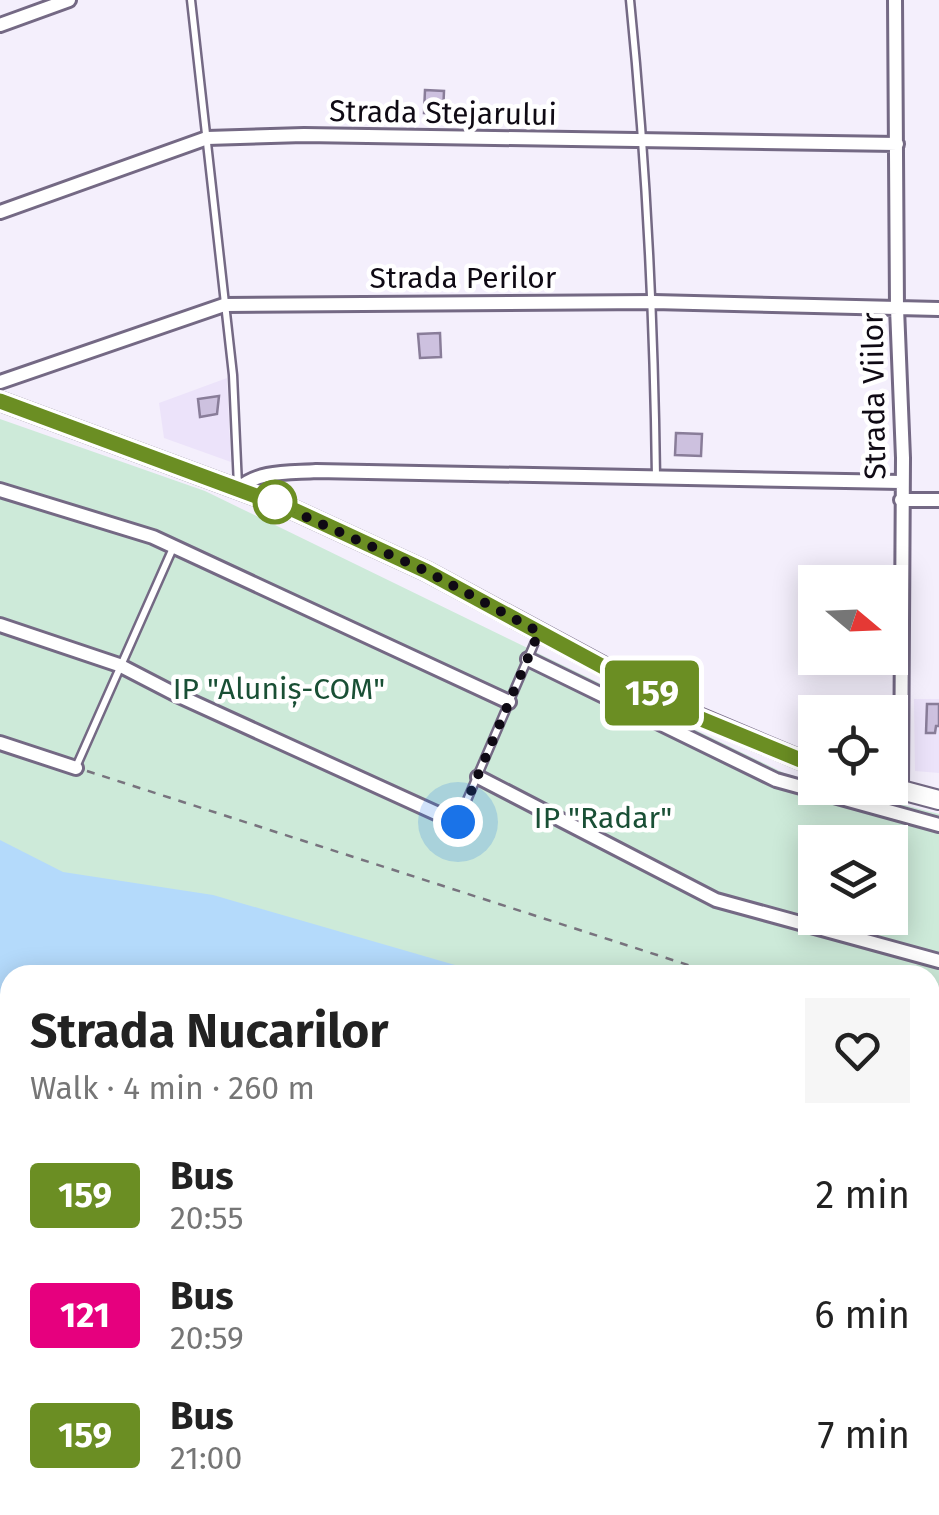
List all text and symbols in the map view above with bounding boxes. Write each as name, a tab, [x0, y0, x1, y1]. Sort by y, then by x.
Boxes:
street label: Strada Stejarului	[329, 93, 557, 133]
street label: Strada Perilor	[370, 260, 557, 296]
street label: Strada Viilor	[855, 311, 893, 480]
unlabelled marker	[254, 481, 296, 523]
north arrow	[798, 565, 908, 675]
map controls	[798, 565, 908, 935]
line badge: 159	[594, 660, 710, 726]
park label: IP "Aluniș-COM"	[173, 671, 385, 708]
text: 159	[625, 672, 679, 714]
button: locate	[798, 695, 908, 805]
your location	[433, 797, 483, 847]
park label: IP "Radar"	[534, 800, 672, 836]
button: layers	[798, 825, 908, 935]
button: heart	[805, 998, 910, 1103]
text: Strada Nucarilor	[30, 1002, 389, 1060]
text: Walk · 4 min · 260 m	[30, 1069, 315, 1107]
text: Bus	[170, 1153, 234, 1199]
text: 2 min	[816, 1172, 910, 1218]
text: 159	[58, 1174, 112, 1216]
text: 20:55	[170, 1199, 243, 1237]
text: Bus	[170, 1273, 234, 1319]
text: 6 min	[814, 1292, 910, 1338]
text: 121	[60, 1294, 110, 1336]
text: 20:59	[170, 1319, 244, 1357]
text: Bus	[170, 1393, 234, 1439]
text: 7 min	[818, 1412, 910, 1458]
text: 159	[58, 1414, 112, 1456]
text: 21:00	[170, 1439, 242, 1477]

